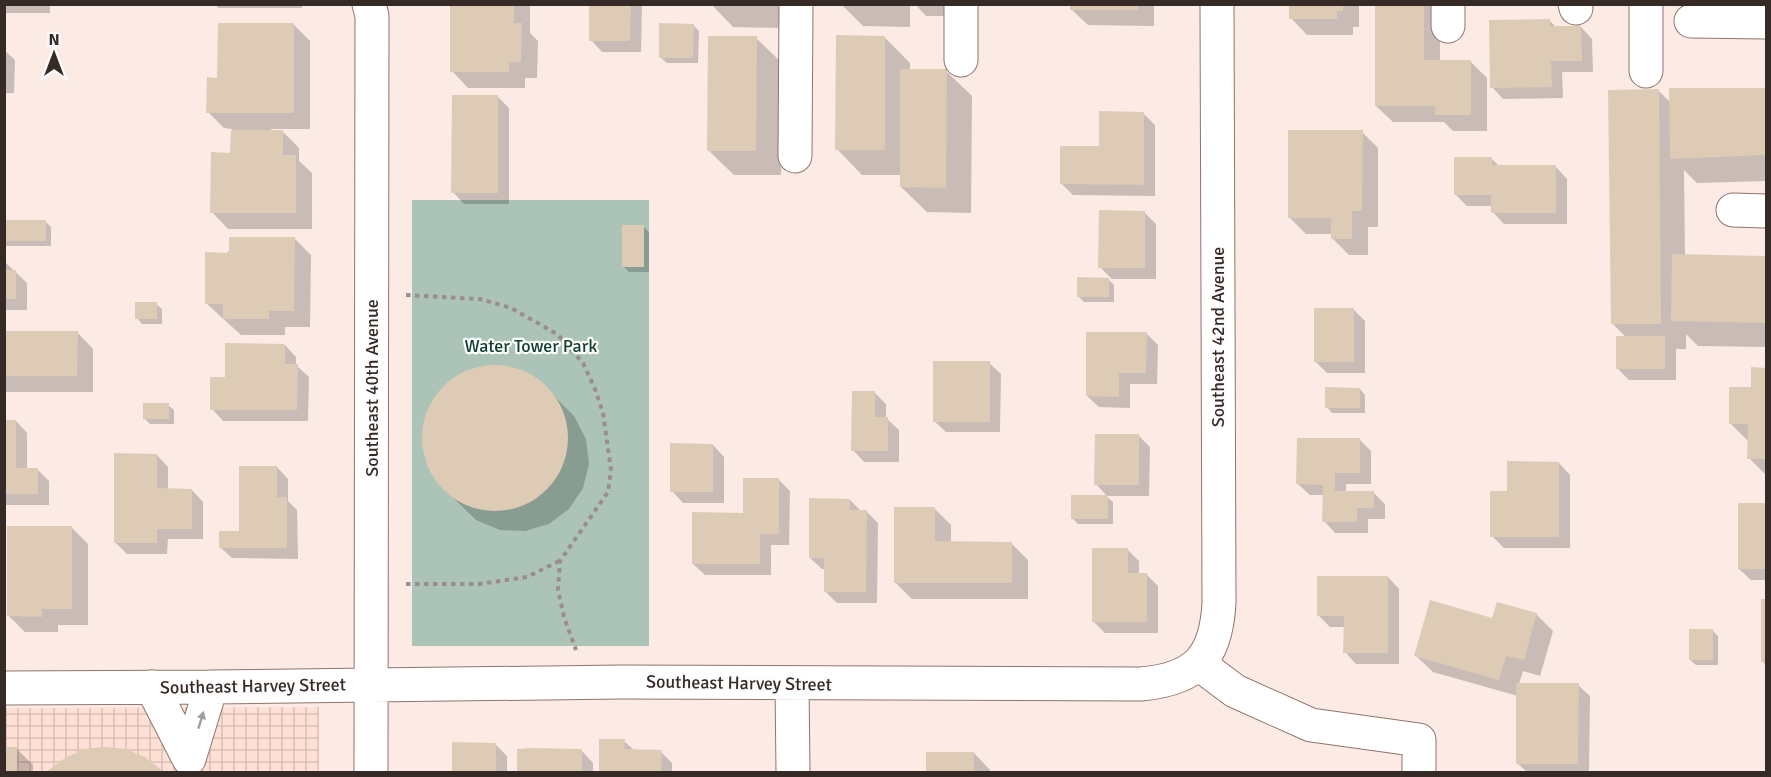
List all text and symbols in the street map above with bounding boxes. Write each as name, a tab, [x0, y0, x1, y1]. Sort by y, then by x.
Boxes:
north arrow	[24, 24, 84, 84]
text: N	[48, 30, 60, 50]
street label: Southeast 42nd Avenue	[1207, 247, 1229, 427]
street label: Southeast 40th Avenue	[361, 299, 383, 477]
park label: Water Tower Park	[465, 335, 597, 357]
street label: Southeast Harvey Street	[646, 670, 832, 696]
street label: Southeast Harvey Street	[160, 673, 346, 699]
one-way arrow	[197, 711, 206, 729]

